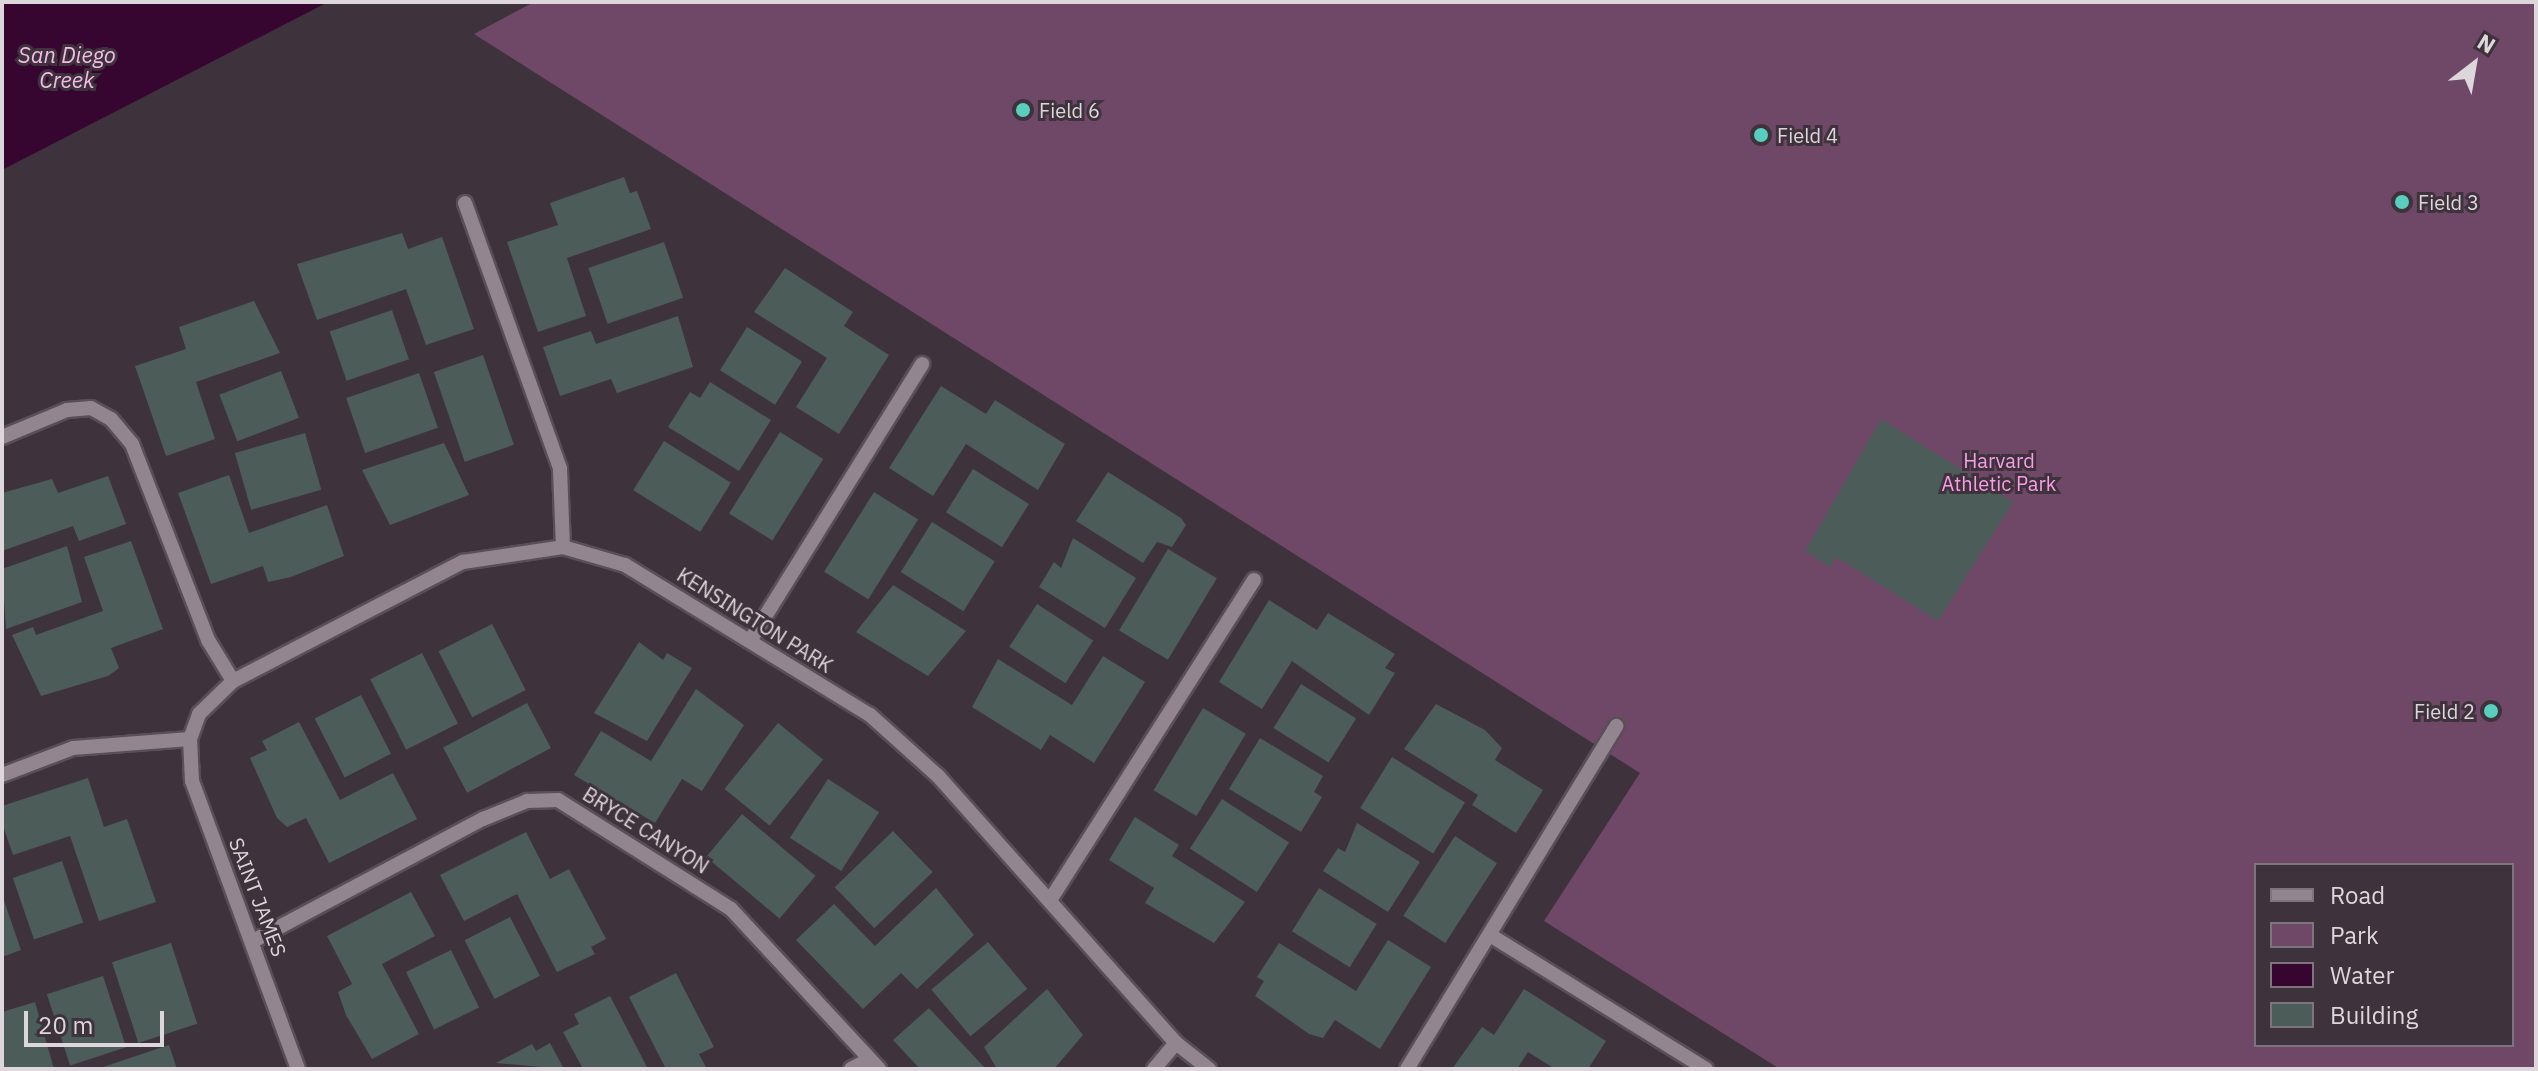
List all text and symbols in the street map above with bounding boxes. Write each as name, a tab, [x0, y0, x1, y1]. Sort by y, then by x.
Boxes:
north arrow	[2434, 24, 2514, 104]
text: N	[2472, 26, 2501, 60]
water label: San Diego Creek	[18, 41, 116, 92]
place label: Field 6	[1039, 98, 1100, 122]
marker: Field 6	[1014, 101, 1032, 119]
place label: Field 4	[1777, 123, 1838, 147]
marker: Field 4	[1752, 126, 1770, 144]
place label: Field 3	[2418, 190, 2479, 214]
marker: Field 3	[2393, 193, 2411, 211]
park label: Harvard Athletic Park	[1942, 449, 2056, 496]
street label: KENSINGTON PARK	[673, 562, 837, 678]
place label: Field 2	[2414, 699, 2475, 723]
marker: Field 2	[2482, 702, 2500, 720]
street label: BRYCE CANYON	[579, 782, 713, 878]
street label: SAINT JAMES	[224, 834, 292, 960]
legend	[2254, 863, 2514, 1047]
text: Road	[2330, 879, 2385, 911]
text: Park	[2330, 919, 2379, 951]
text: Water	[2330, 959, 2394, 991]
scale bar	[28, 995, 168, 1045]
text: Building	[2330, 999, 2418, 1031]
text: 20 m	[38, 1009, 93, 1041]

